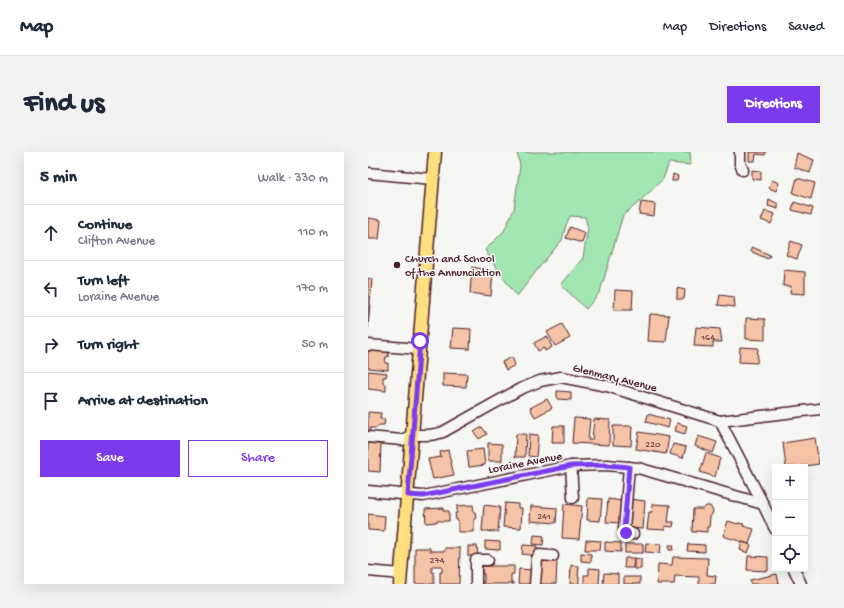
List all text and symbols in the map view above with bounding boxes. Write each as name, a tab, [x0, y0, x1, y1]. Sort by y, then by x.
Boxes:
text: Map	[20, 16, 53, 39]
text: Map	[663, 19, 687, 36]
text: Directions	[709, 19, 766, 36]
text: Saved	[788, 19, 824, 36]
button: Directions	[727, 86, 820, 123]
text: Find us	[24, 88, 104, 121]
text: 5 min	[40, 168, 77, 188]
text: Walk · 330 m	[258, 171, 328, 186]
text: Continue	[78, 216, 132, 234]
icon: ahead	[40, 222, 62, 244]
text: 110 m	[298, 225, 328, 240]
text: Clifton Avenue	[78, 234, 155, 249]
place label: Church and School of the Annunciation	[405, 253, 501, 281]
marker: Church and School of the Annunciation	[392, 260, 402, 270]
text: Turn left	[78, 272, 129, 290]
icon: left	[40, 278, 62, 300]
text: 170 m	[296, 281, 328, 296]
text: Loraine Avenue	[78, 290, 159, 305]
route start	[411, 332, 429, 350]
house number: 164	[700, 332, 715, 344]
icon: right	[40, 334, 62, 356]
text: Turn right	[78, 336, 138, 354]
text: 50 m	[301, 337, 328, 352]
street label: Glenmary Avenue	[571, 362, 659, 396]
icon: arrive	[40, 390, 62, 412]
text: Arrive at destination	[78, 392, 208, 410]
house number: 220	[645, 439, 661, 451]
button: Save	[40, 440, 180, 477]
button: Share	[188, 440, 328, 477]
street label: Loraine Avenue	[487, 450, 564, 478]
map controls	[772, 464, 808, 572]
button: +	[772, 464, 808, 500]
button: −	[772, 500, 808, 536]
house number: 241	[537, 511, 551, 523]
route end	[617, 524, 635, 542]
button: locate	[772, 536, 808, 572]
house number: 274	[430, 555, 445, 567]

